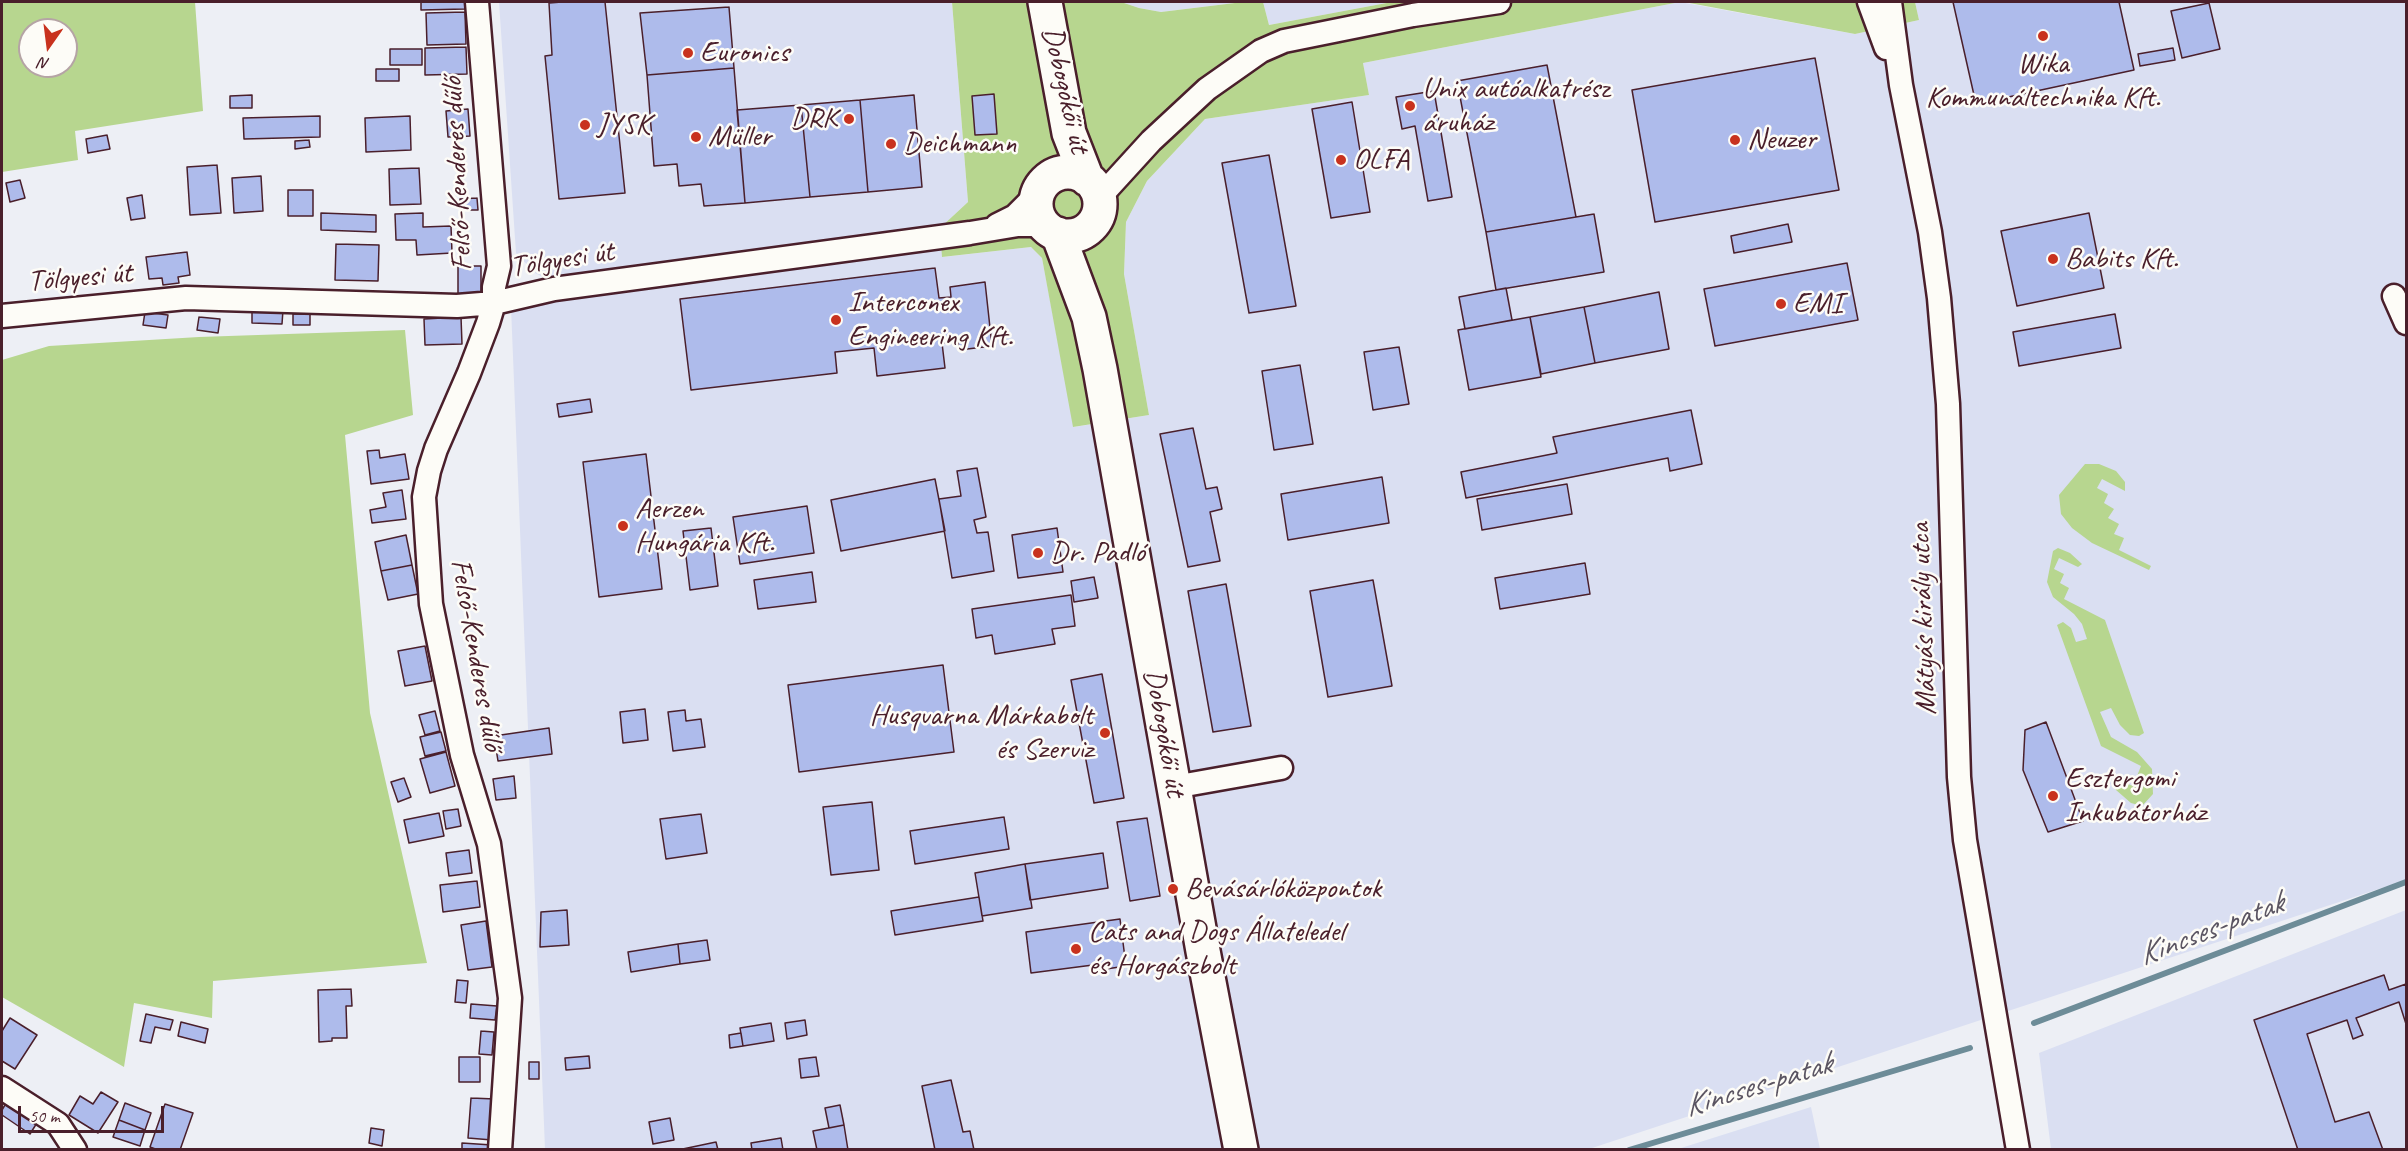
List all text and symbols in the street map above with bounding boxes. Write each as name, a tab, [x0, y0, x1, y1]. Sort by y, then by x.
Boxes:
north arrow	[18, 18, 78, 78]
street label: Dobogókői út	[1033, 23, 1097, 157]
marker: Wika Kommunáltechnika Kft.	[2036, 29, 2050, 43]
place label: Euronics	[700, 35, 789, 71]
marker: Euronics	[681, 46, 695, 60]
place label: Wika Kommunáltechnika Kft.	[1926, 46, 2160, 116]
text: N	[37, 53, 51, 74]
place label: Unix autóalkatrész áruház	[1422, 71, 1609, 142]
street label: Felső-Kenderes dűlő	[435, 76, 481, 272]
marker: Unix autóalkatrész áruház	[1403, 99, 1417, 113]
place label: DRK	[790, 101, 837, 137]
place label: JYSK	[597, 107, 650, 143]
marker: DRK	[842, 112, 856, 126]
marker: JYSK	[578, 118, 592, 132]
place label: Müller	[708, 119, 771, 155]
place label: Neuzer	[1747, 122, 1816, 158]
place label: Deichmann	[903, 126, 1016, 162]
marker: Müller	[689, 130, 703, 144]
marker: Neuzer	[1728, 133, 1742, 147]
marker: Deichmann	[884, 137, 898, 151]
place label: OLFA	[1353, 142, 1409, 178]
marker: OLFA	[1334, 153, 1348, 167]
street label: Tölgyesi út	[508, 234, 616, 286]
place label: Babits Kft.	[2065, 241, 2178, 277]
marker: Babits Kft.	[2046, 252, 2060, 266]
street label: Tölgyesi út	[27, 256, 133, 300]
place label: Interconex Engineering Kft.	[848, 285, 1013, 356]
place label: EMI	[1793, 286, 1842, 322]
marker: EMI	[1774, 297, 1788, 311]
marker: Interconex Engineering Kft.	[829, 313, 843, 327]
place label: Aerzen Hungária Kft.	[635, 491, 774, 562]
marker: Aerzen Hungária Kft.	[616, 519, 630, 533]
street label: Mátyás király utca	[1903, 522, 1945, 716]
place label: Dr. Padló	[1050, 535, 1145, 571]
marker: Dr. Padló	[1031, 546, 1045, 560]
street label: Felső-Kenderes dűlő	[441, 556, 511, 754]
street label: Dobogókői út	[1135, 667, 1193, 799]
place label: Husqvarna Márkabolt és Szerviz	[869, 698, 1093, 768]
marker: Husqvarna Márkabolt és Szerviz	[1098, 726, 1112, 740]
place label: Esztergomi Inkubátorház	[2065, 761, 2206, 832]
marker: Esztergomi Inkubátorház	[2046, 789, 2060, 803]
place label: Bevásárlóközpontok	[1185, 871, 1381, 907]
marker: Bevásárlóközpontok	[1166, 882, 1180, 896]
water label: Kincses-patak	[2133, 885, 2289, 975]
place label: Cats and Dogs Állateledel és Horgászbolt	[1088, 914, 1344, 984]
marker: Cats and Dogs Állateledel és Horgászbolt	[1069, 942, 1083, 956]
water label: Kincses-patak	[1680, 1045, 1836, 1127]
scale bar	[21, 1094, 166, 1132]
text: 50 m	[29, 1105, 60, 1127]

